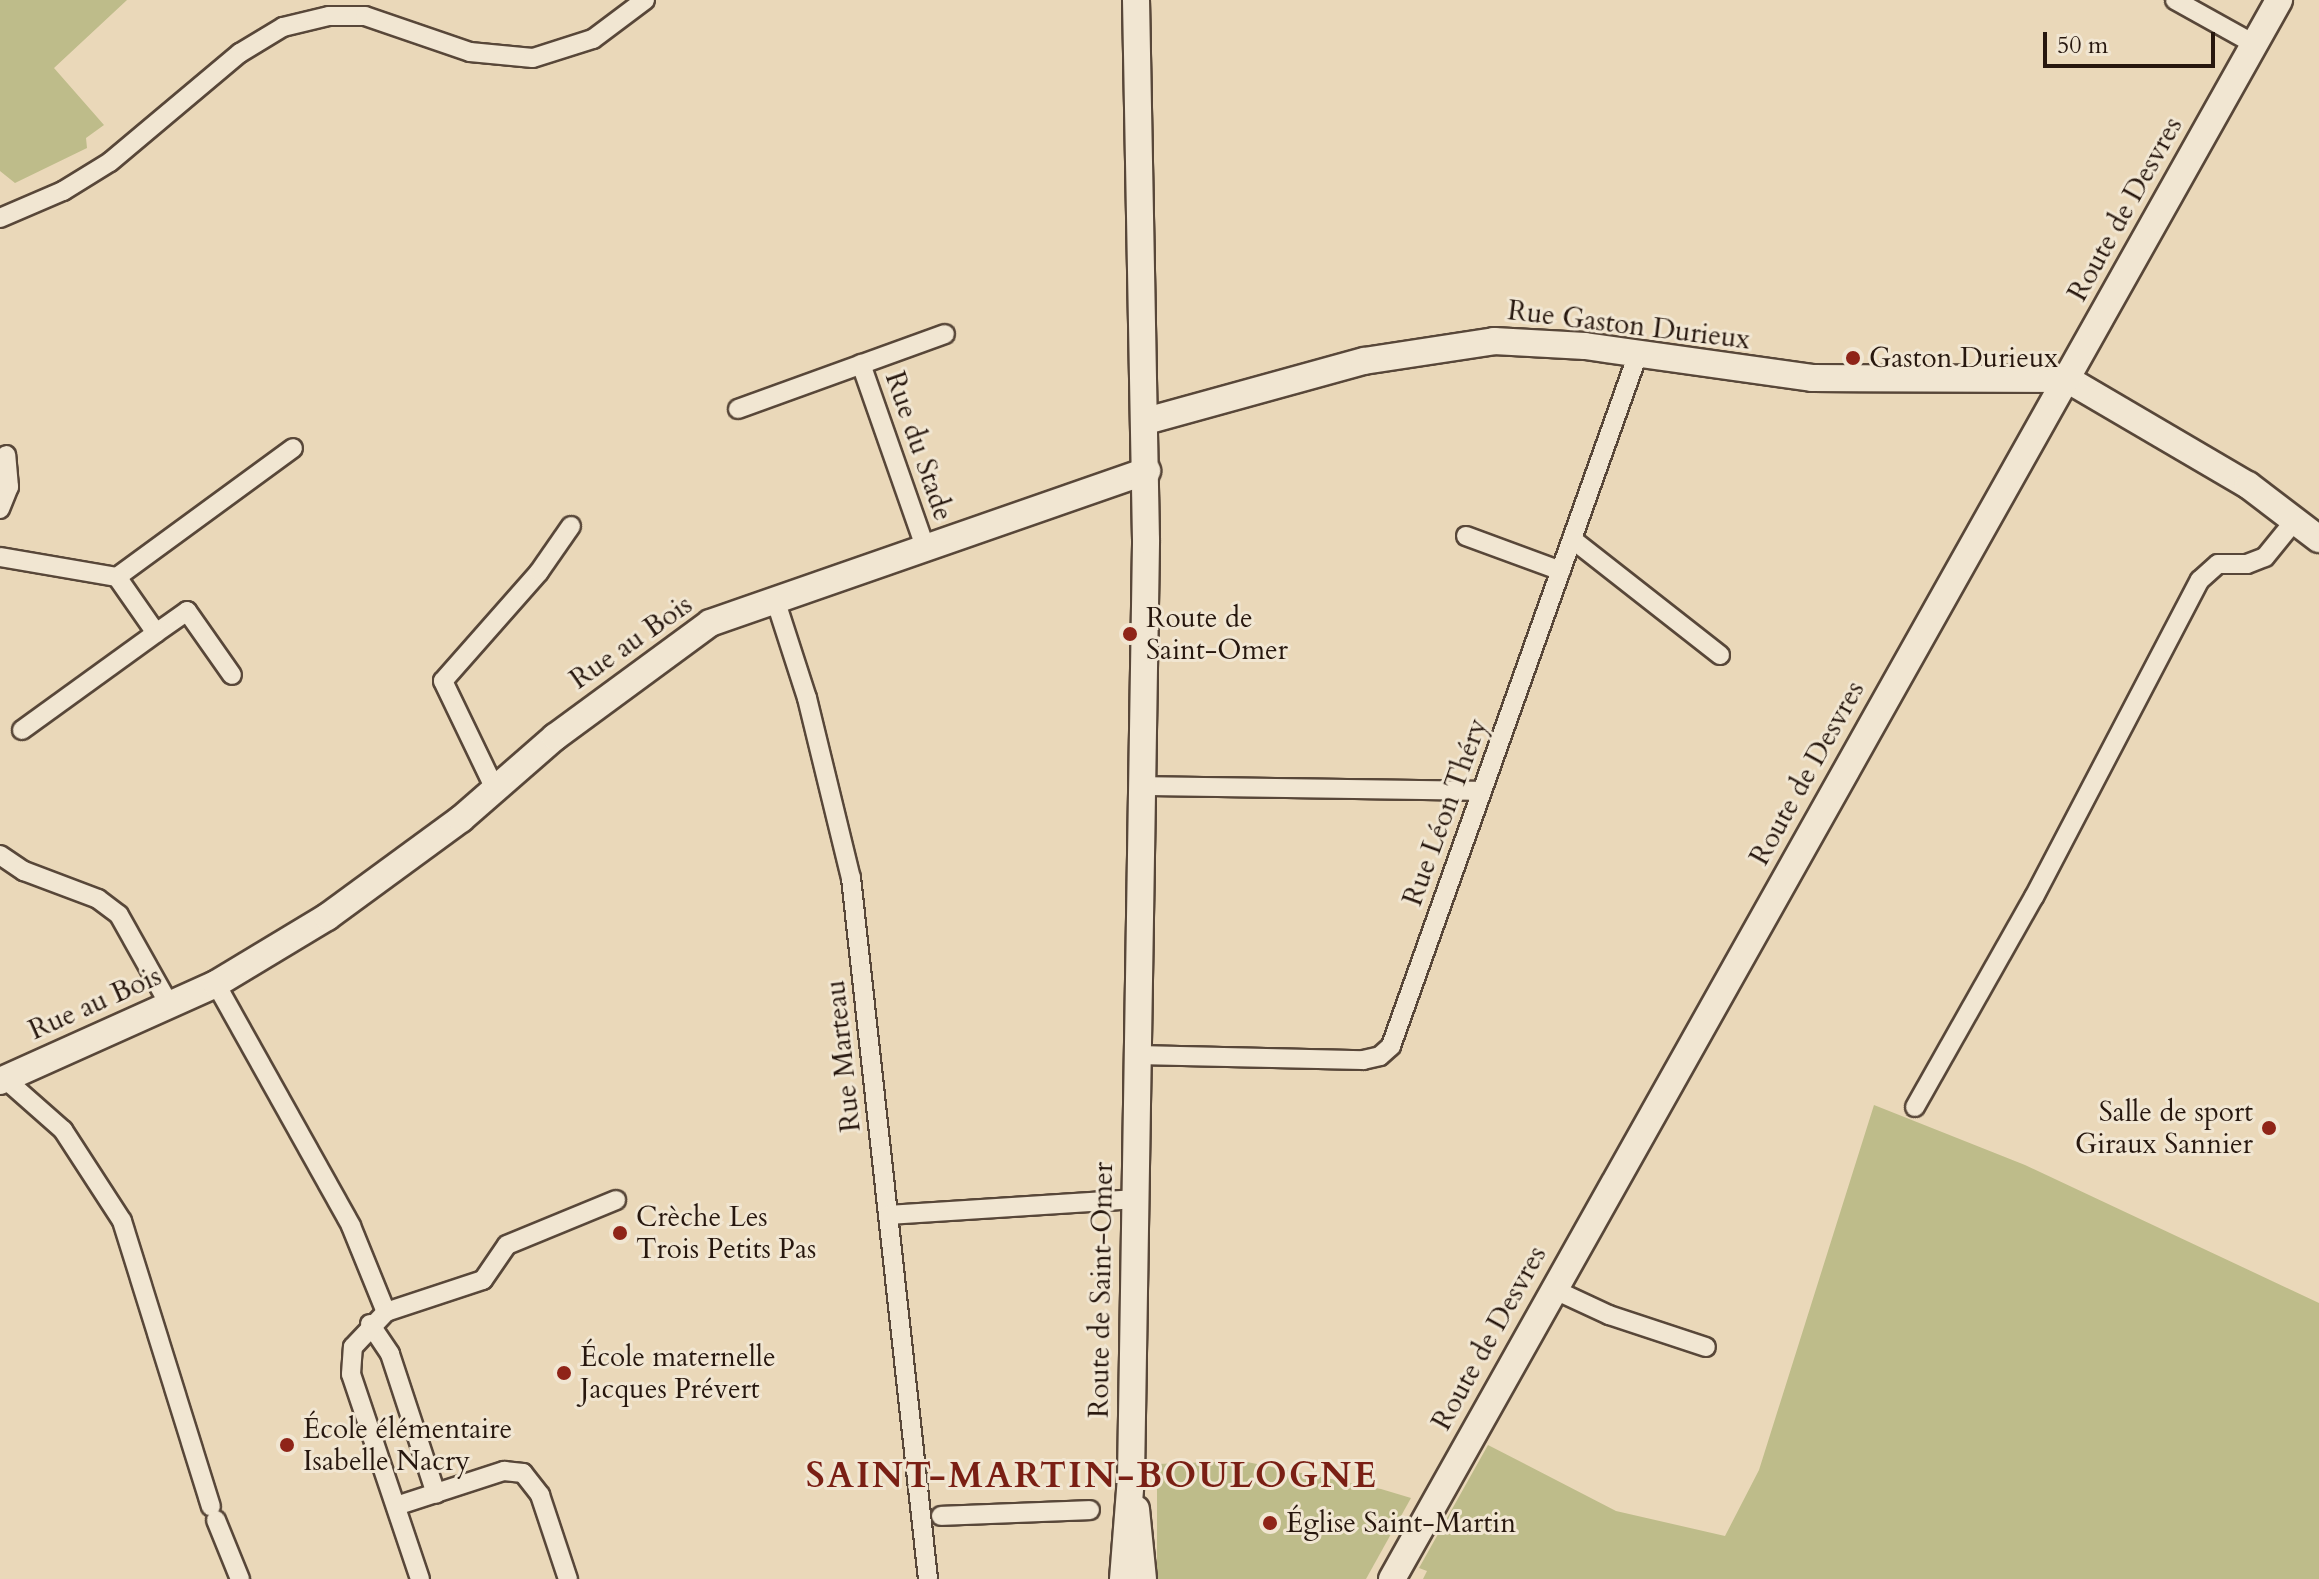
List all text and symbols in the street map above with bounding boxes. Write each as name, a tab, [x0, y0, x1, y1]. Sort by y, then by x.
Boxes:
scale bar	[2047, 16, 2219, 66]
text: 50 m	[2057, 29, 2108, 62]
street label: Route de Desvres	[2061, 111, 2189, 307]
street label: Rue Gaston Durieux	[1506, 293, 1752, 357]
place label: Gaston Durieux	[1869, 341, 2058, 375]
marker: Gaston Durieux	[1844, 349, 1862, 367]
street label: Rue du Stade	[878, 367, 960, 525]
street label: Rue au Bois	[563, 588, 699, 696]
place label: Route de Saint-Omer	[1146, 601, 1288, 667]
marker: Route de Saint-Omer	[1121, 625, 1139, 643]
street label: Route de Desvres	[1743, 675, 1871, 871]
street label: Rue Léon Théry	[1396, 714, 1494, 910]
street label: Rue au Bois	[24, 959, 166, 1047]
street label: Rue Marteau	[818, 978, 868, 1134]
place label: Salle de sport Giraux Sannier	[2075, 1095, 2253, 1161]
marker: Salle de sport Giraux Sannier	[2260, 1119, 2278, 1137]
street label: Route de Saint-Omer	[1082, 1162, 1120, 1418]
place label: Crèche Les Trois Petits Pas	[636, 1200, 816, 1266]
marker: Crèche Les Trois Petits Pas	[611, 1224, 629, 1242]
street label: Route de Desvres	[1425, 1240, 1553, 1436]
place label: École maternelle Jacques Prévert	[580, 1340, 776, 1406]
marker: École maternelle Jacques Prévert	[555, 1364, 573, 1382]
place label: École élémentaire Isabelle Nacry	[303, 1412, 512, 1478]
marker: École élémentaire Isabelle Nacry	[278, 1436, 296, 1454]
district label: SAINT-MARTIN-BOULOGNE	[806, 1454, 1378, 1498]
place label: Église Saint-Martin	[1286, 1506, 1516, 1540]
marker: Église Saint-Martin	[1261, 1514, 1279, 1532]

